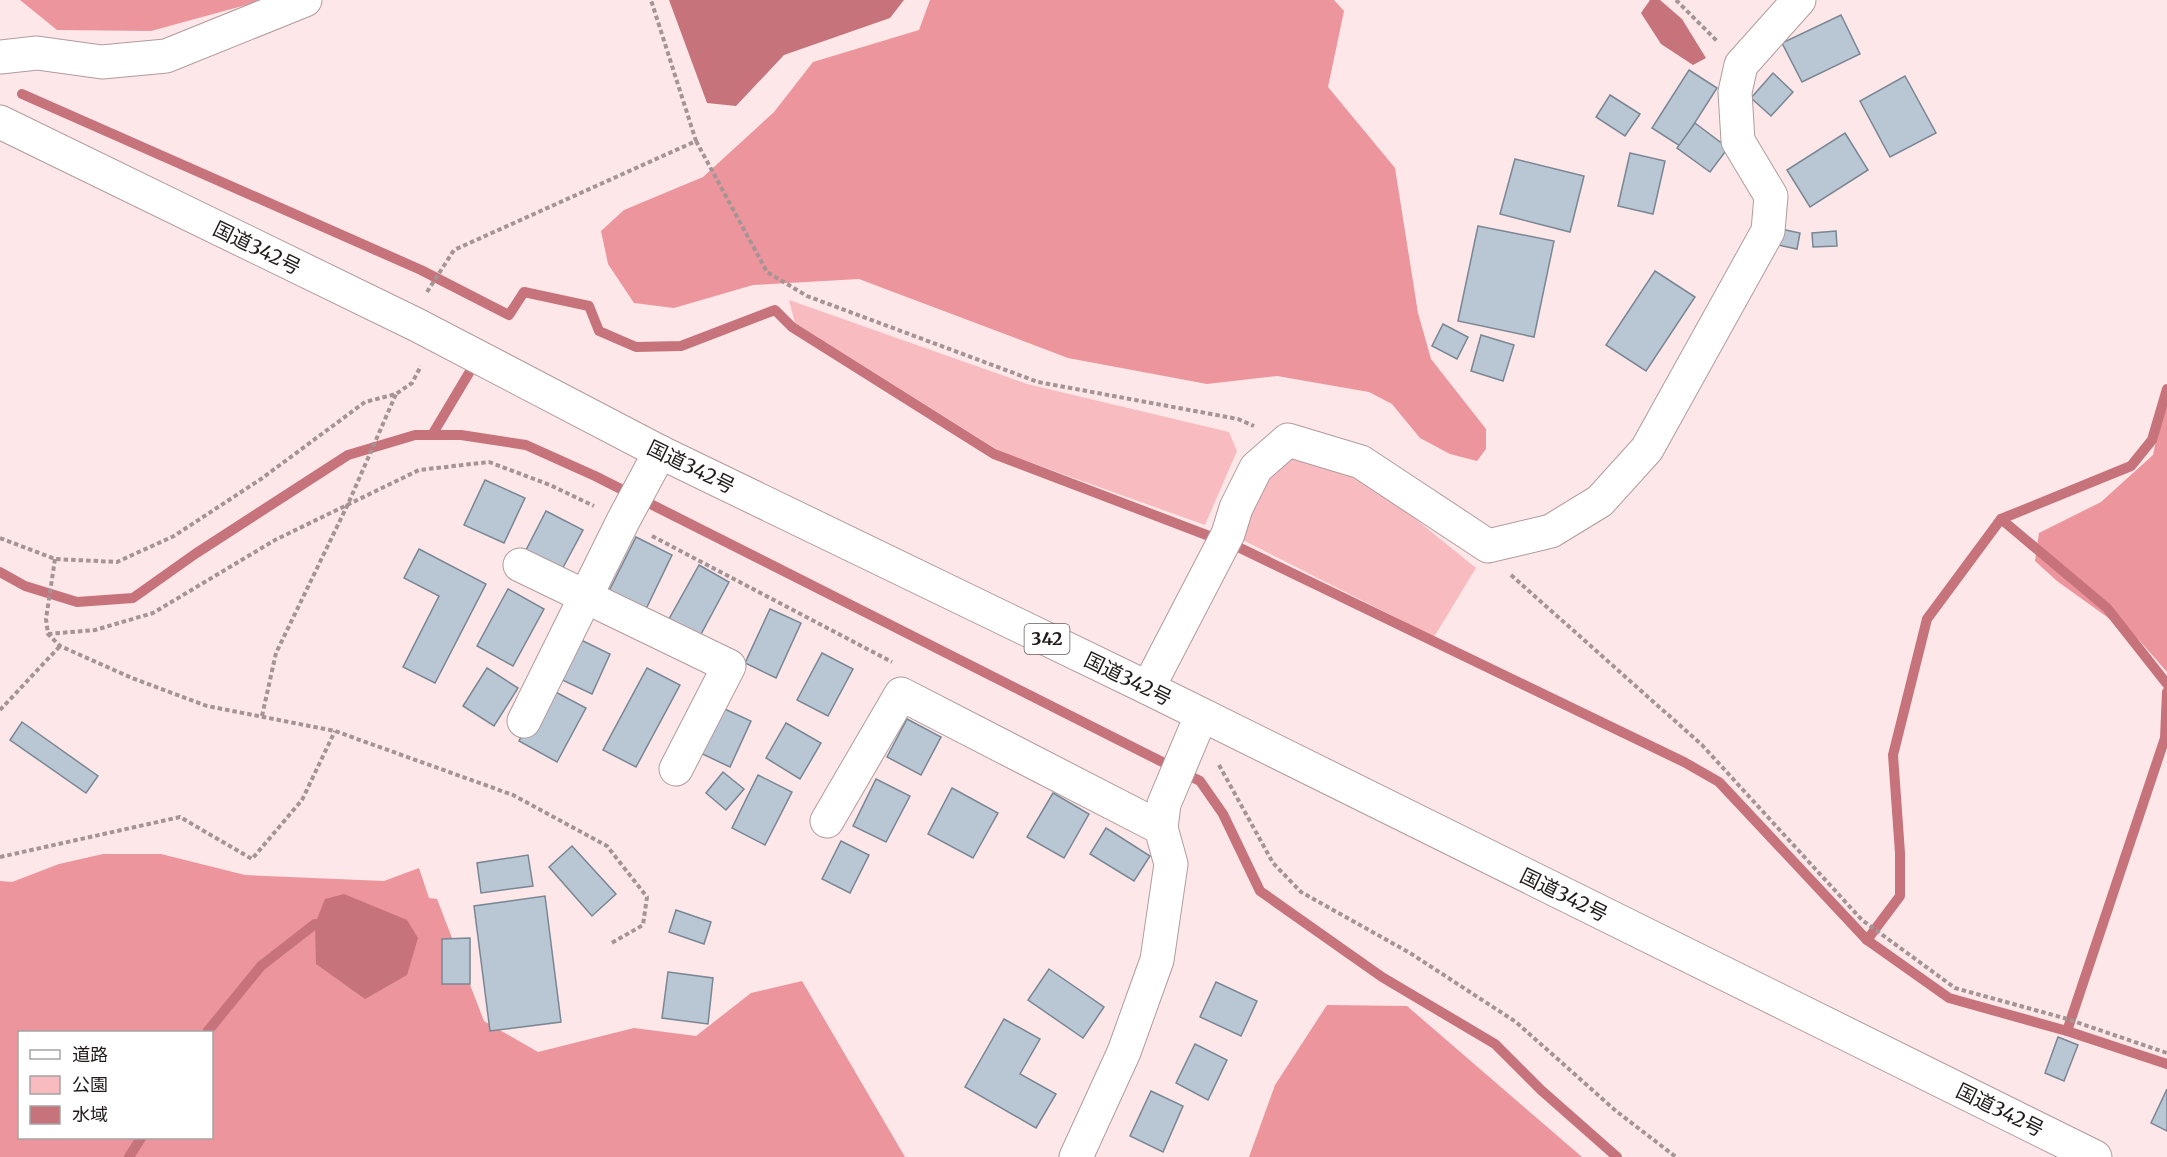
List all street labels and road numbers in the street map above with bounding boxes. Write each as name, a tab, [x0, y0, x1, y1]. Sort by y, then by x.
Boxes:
street label: 国道342号	[209, 216, 305, 279]
street label: 国道342号	[643, 435, 739, 498]
road number: 342	[1024, 624, 1070, 654]
street label: 国道342号	[1080, 647, 1176, 710]
street label: 国道342号	[1516, 863, 1612, 926]
street label: 国道342号	[1952, 1078, 2048, 1141]

